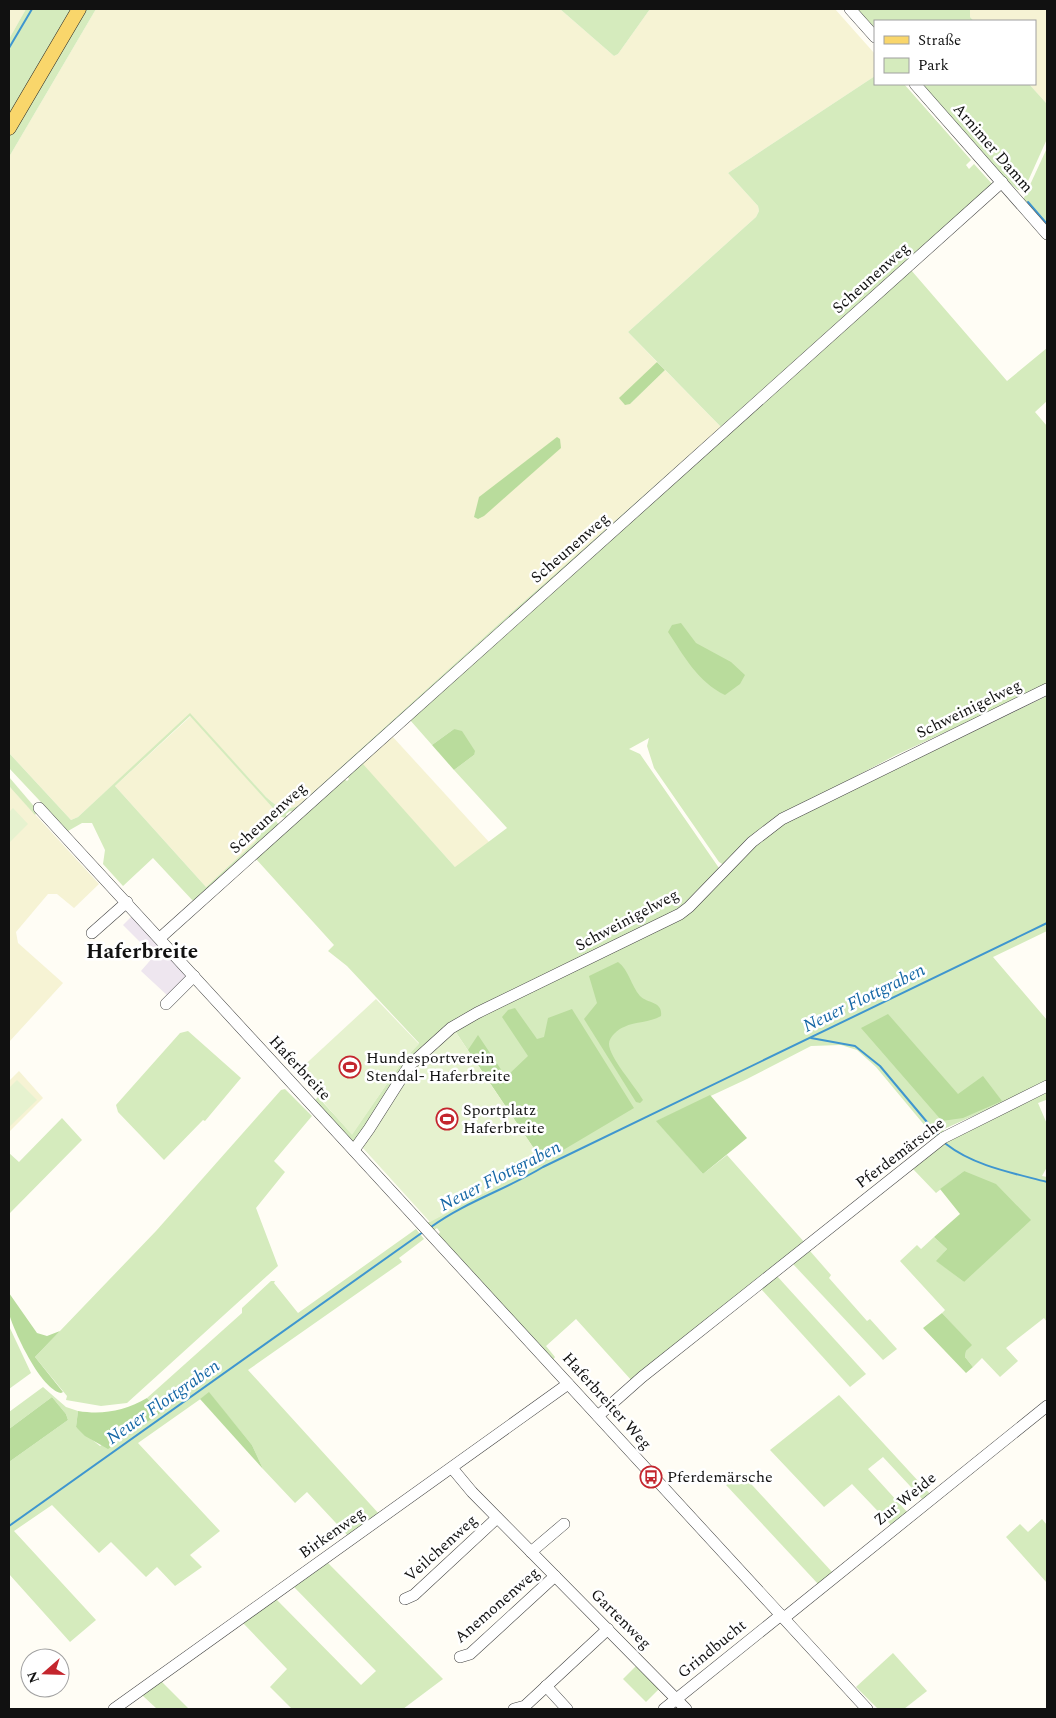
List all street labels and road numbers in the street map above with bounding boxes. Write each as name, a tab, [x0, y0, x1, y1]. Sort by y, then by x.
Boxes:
street label: Arnimer Damm	[947, 98, 1039, 198]
street label: Scheunenweg	[827, 237, 915, 319]
street label: Scheunenweg	[525, 507, 615, 589]
street label: Schweinigelweg	[912, 673, 1026, 745]
street label: Scheunenweg	[224, 777, 312, 859]
street label: Schweinigelweg	[571, 883, 683, 957]
street label: Haferbreite	[263, 1030, 337, 1106]
street label: Pferdemärsche	[851, 1112, 949, 1194]
street label: Haferbreiter Weg	[557, 1347, 657, 1455]
street label: Zur Weide	[869, 1466, 941, 1532]
street label: Birkenweg	[294, 1501, 370, 1565]
street label: Veilchenweg	[399, 1509, 483, 1587]
street label: Anemonenweg	[449, 1561, 545, 1649]
street label: Gartenweg	[585, 1583, 657, 1655]
street label: Grindbucht	[672, 1614, 752, 1684]

